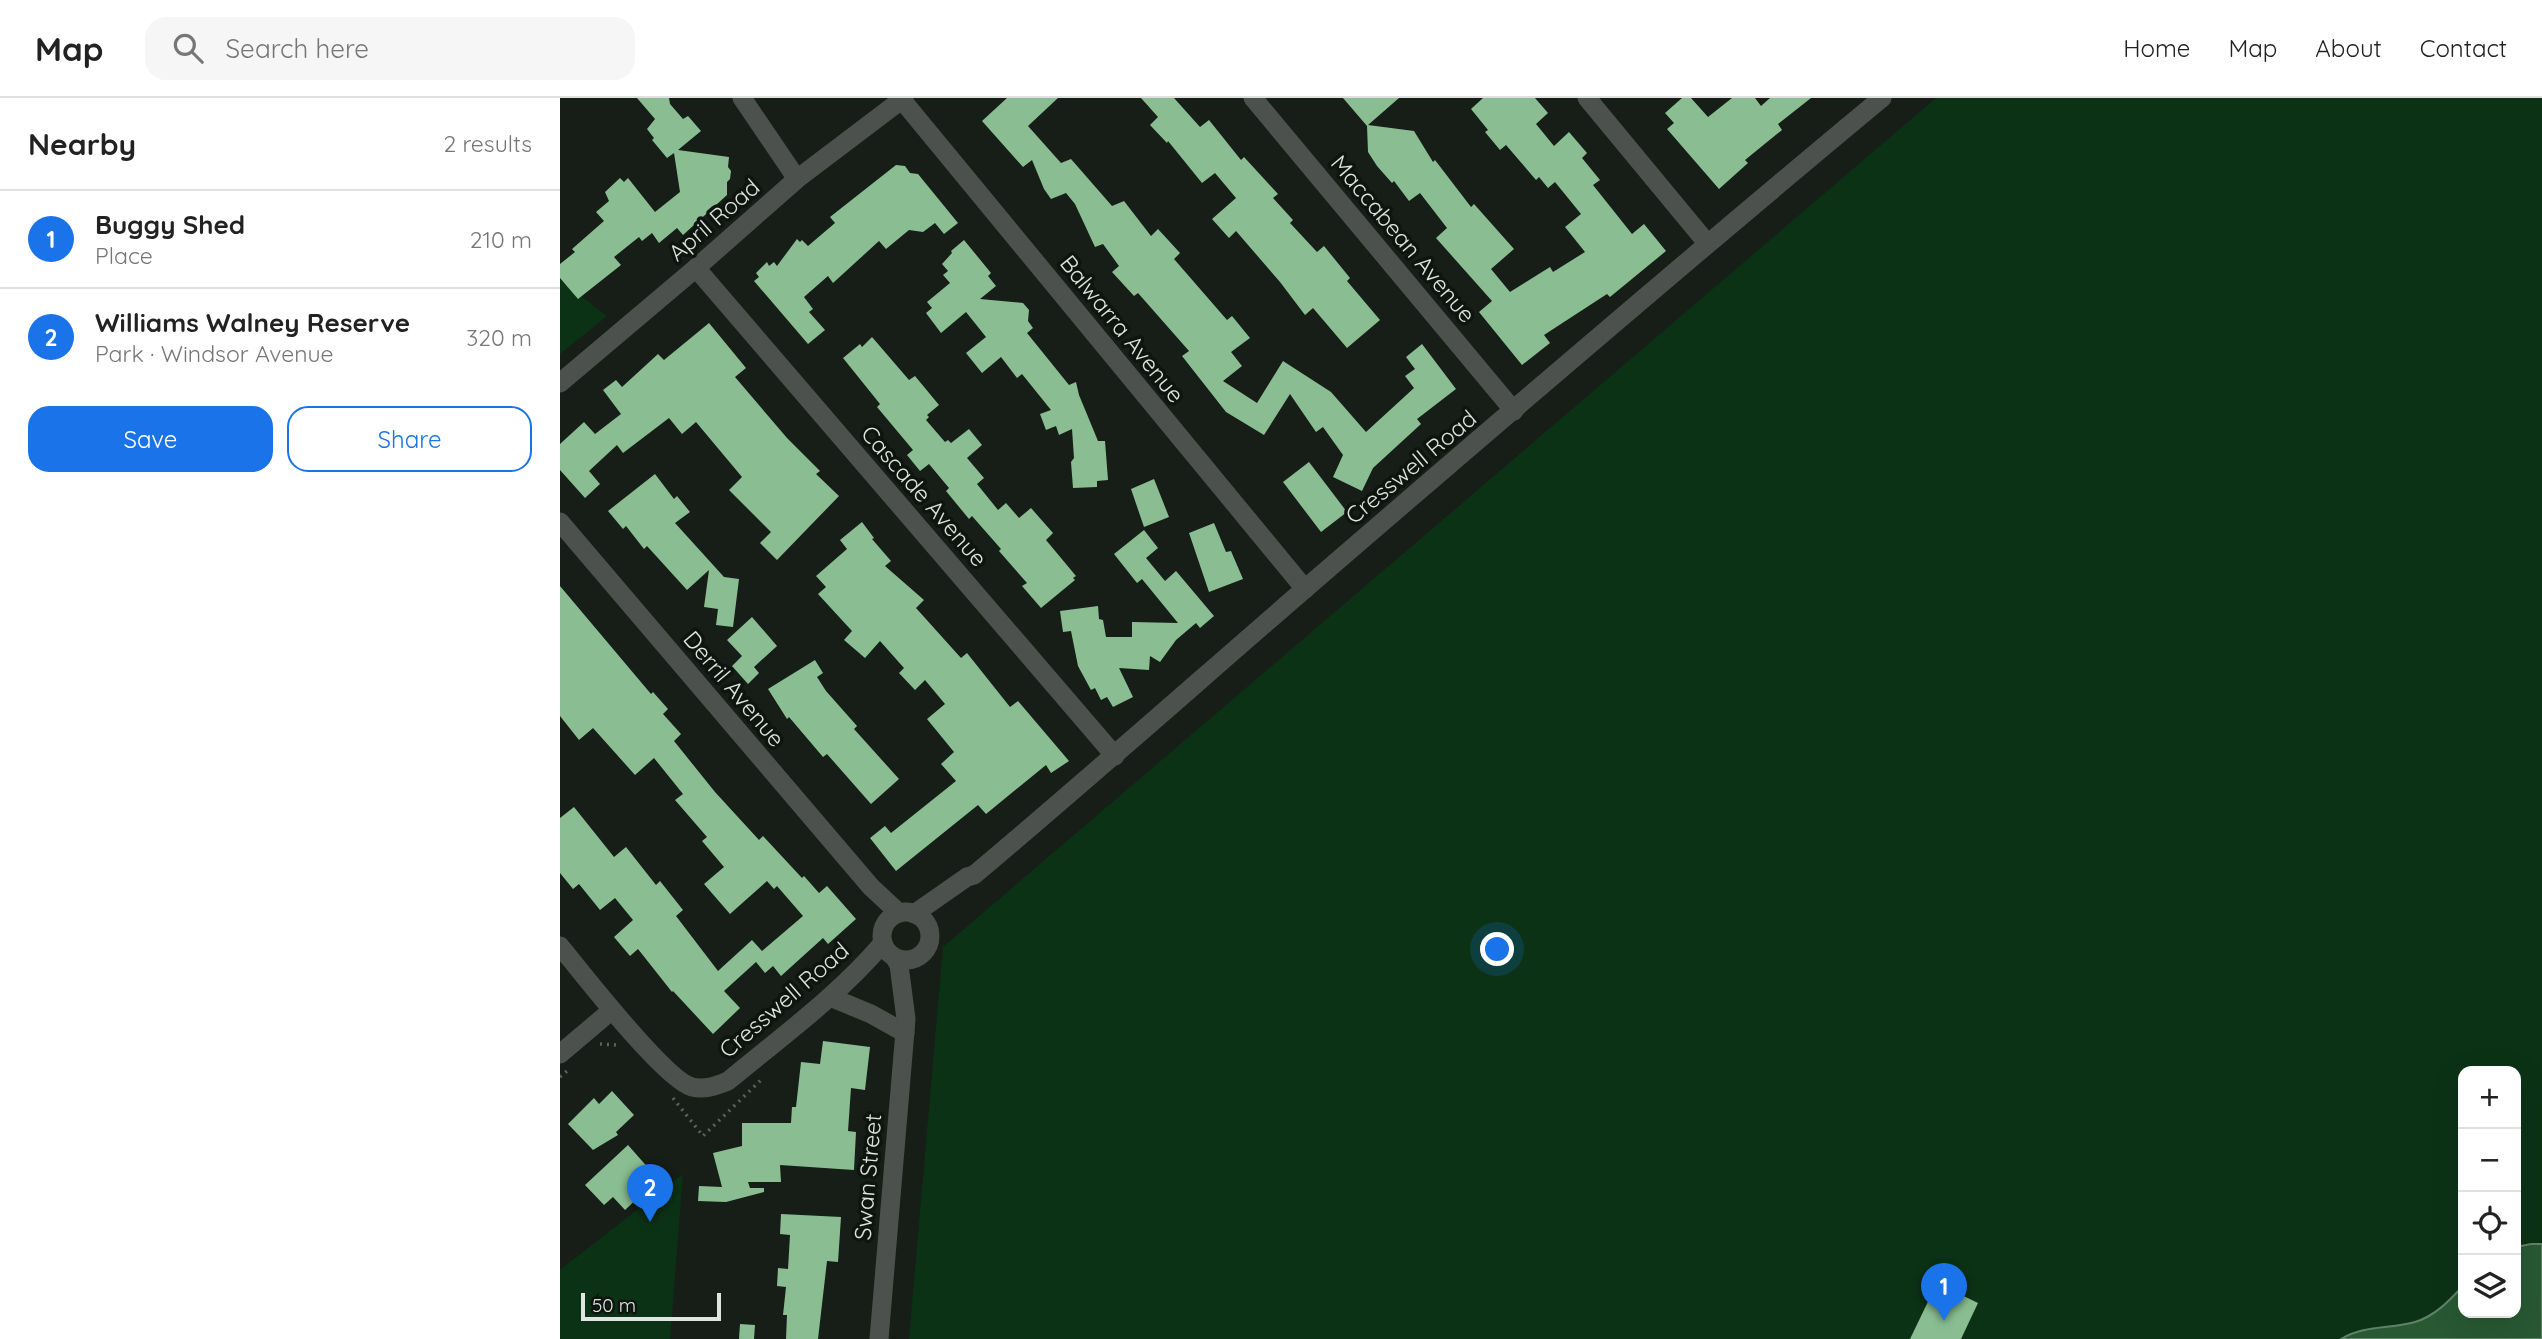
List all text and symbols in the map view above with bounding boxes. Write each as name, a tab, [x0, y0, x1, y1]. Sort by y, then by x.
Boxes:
search box	[145, 17, 635, 80]
text: Map	[35, 28, 103, 69]
icon: search	[169, 29, 207, 67]
text: Search here	[225, 32, 369, 65]
text: Home	[2123, 33, 2190, 63]
text: Map	[2228, 33, 2277, 63]
text: About	[2315, 33, 2382, 63]
text: Contact	[2420, 33, 2507, 63]
text: Nearby	[28, 125, 136, 163]
text: 2 results	[443, 129, 532, 158]
street label: Maccabean Avenue	[1325, 149, 1482, 328]
street label: April Road	[662, 172, 765, 267]
text: Buggy Shed	[95, 208, 245, 241]
text: 1	[47, 225, 55, 254]
text: 210 m	[470, 225, 532, 254]
text: Place	[95, 241, 153, 270]
street label: Balwarra Avenue	[1054, 249, 1191, 408]
text: Williams Walney Reserve	[95, 306, 410, 339]
text: 2	[44, 323, 58, 352]
text: 320 m	[466, 323, 532, 352]
text: Park · Windsor Avenue	[95, 339, 334, 368]
street label: Cresswell Road	[1339, 403, 1482, 530]
button: Save	[28, 406, 273, 472]
button: Share	[287, 406, 532, 472]
street label: Cascade Avenue	[855, 419, 994, 572]
street label: Derril Avenue	[677, 625, 791, 753]
your location	[1480, 932, 1514, 966]
street label: Cresswell Road	[713, 935, 854, 1064]
map controls	[2458, 1066, 2521, 1318]
button: +	[2458, 1066, 2521, 1129]
street label: Swan Street	[848, 1112, 887, 1241]
button: −	[2458, 1129, 2521, 1192]
pin: 2	[627, 1164, 673, 1222]
button: locate	[2458, 1192, 2521, 1255]
button: layers	[2458, 1255, 2521, 1318]
pin: 1	[1921, 1263, 1967, 1321]
scale bar	[581, 1290, 721, 1322]
text: 50 m	[592, 1293, 636, 1317]

